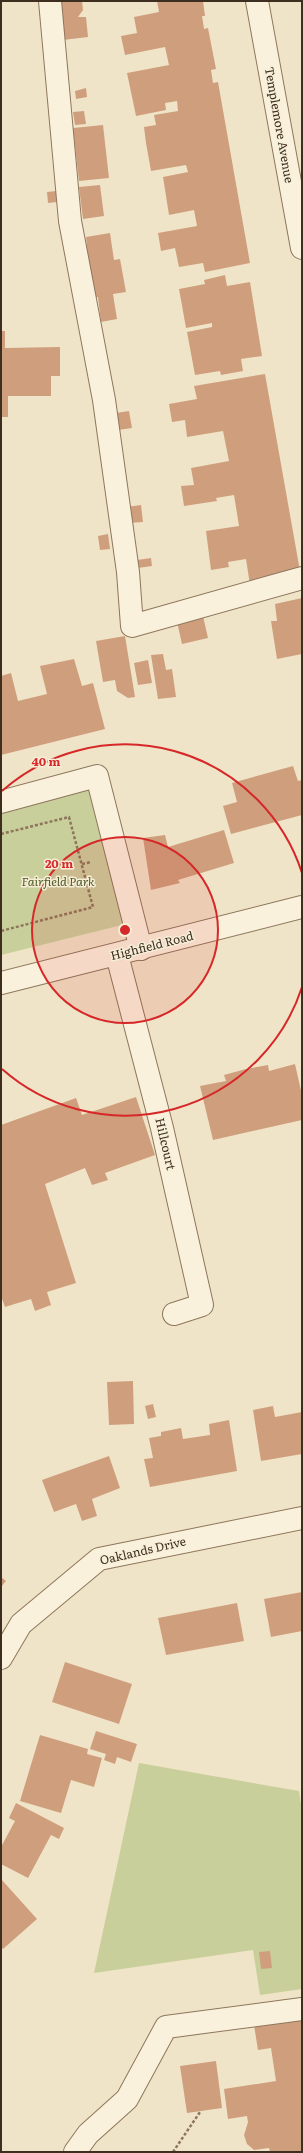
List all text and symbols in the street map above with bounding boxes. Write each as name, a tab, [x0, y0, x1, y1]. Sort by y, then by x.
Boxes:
street label: Templemore Avenue	[261, 65, 299, 184]
text: 40 m	[32, 752, 61, 770]
text: 20 m	[45, 854, 73, 872]
park label: Fairfield Park	[21, 872, 95, 890]
centre of rings	[118, 923, 132, 937]
street label: Highfield Road	[108, 926, 196, 964]
street label: Hillcourt	[151, 1116, 181, 1172]
street label: Oaklands Drive	[98, 1531, 188, 1569]

